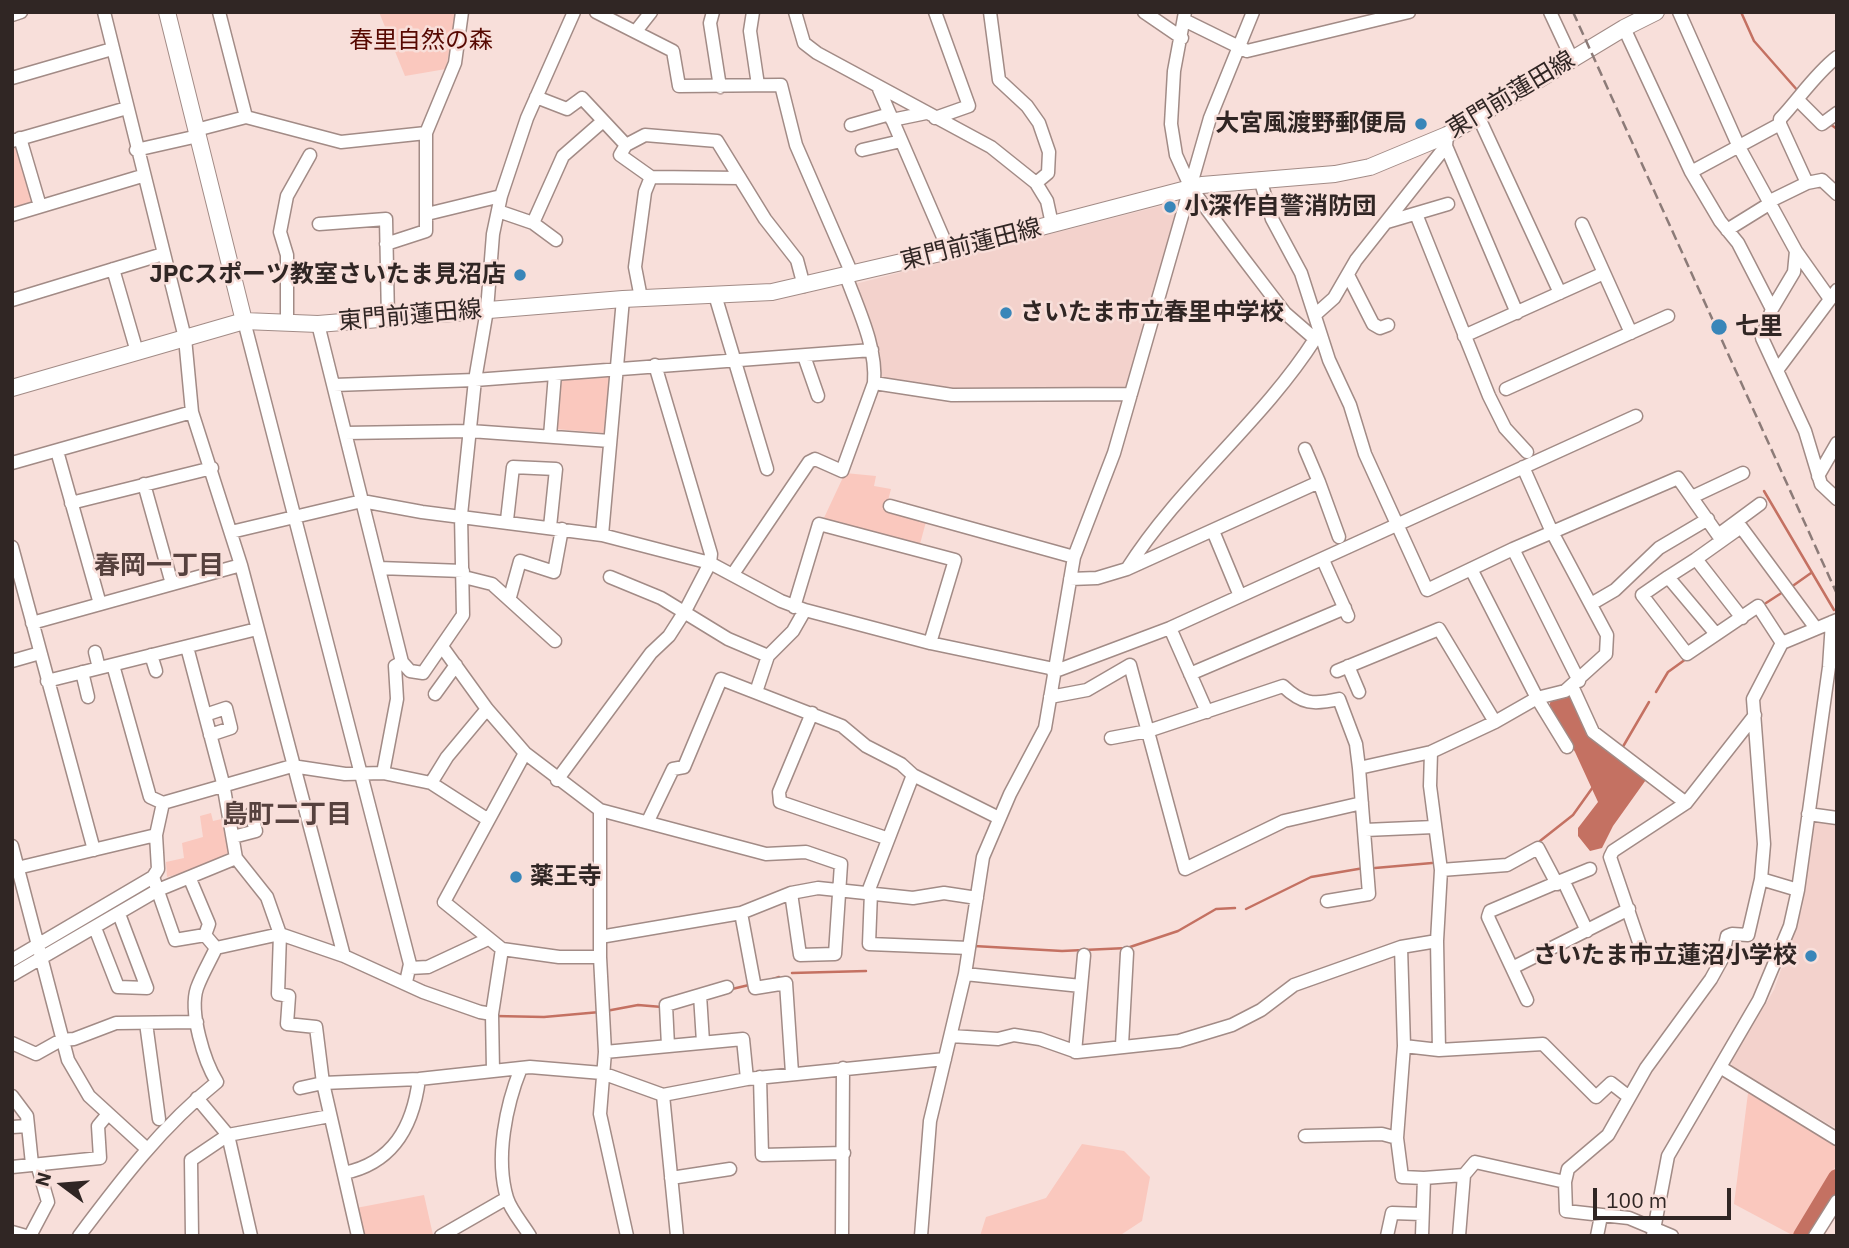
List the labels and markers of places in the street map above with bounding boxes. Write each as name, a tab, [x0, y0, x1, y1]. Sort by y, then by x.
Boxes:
place label: 大宮風渡野郵便局	[1215, 110, 1407, 138]
marker: 大宮風渡野郵便局	[1413, 116, 1429, 132]
place label: 小深作自警消防団	[1184, 193, 1376, 221]
marker: 小深作自警消防団	[1162, 199, 1178, 215]
place label: JPCスポーツ教室さいたま見沼店	[149, 261, 506, 289]
marker: JPCスポーツ教室さいたま見沼店	[512, 267, 528, 283]
place label: さいたま市立春里中学校	[1020, 299, 1284, 327]
marker: さいたま市立春里中学校	[998, 305, 1014, 321]
place label: 七里	[1735, 313, 1783, 341]
marker: 七里	[1709, 317, 1729, 337]
place label: 薬王寺	[530, 863, 602, 891]
marker: 薬王寺	[508, 869, 524, 885]
place label: さいたま市立蓮沼小学校	[1533, 942, 1797, 970]
marker: さいたま市立蓮沼小学校	[1803, 948, 1819, 964]

